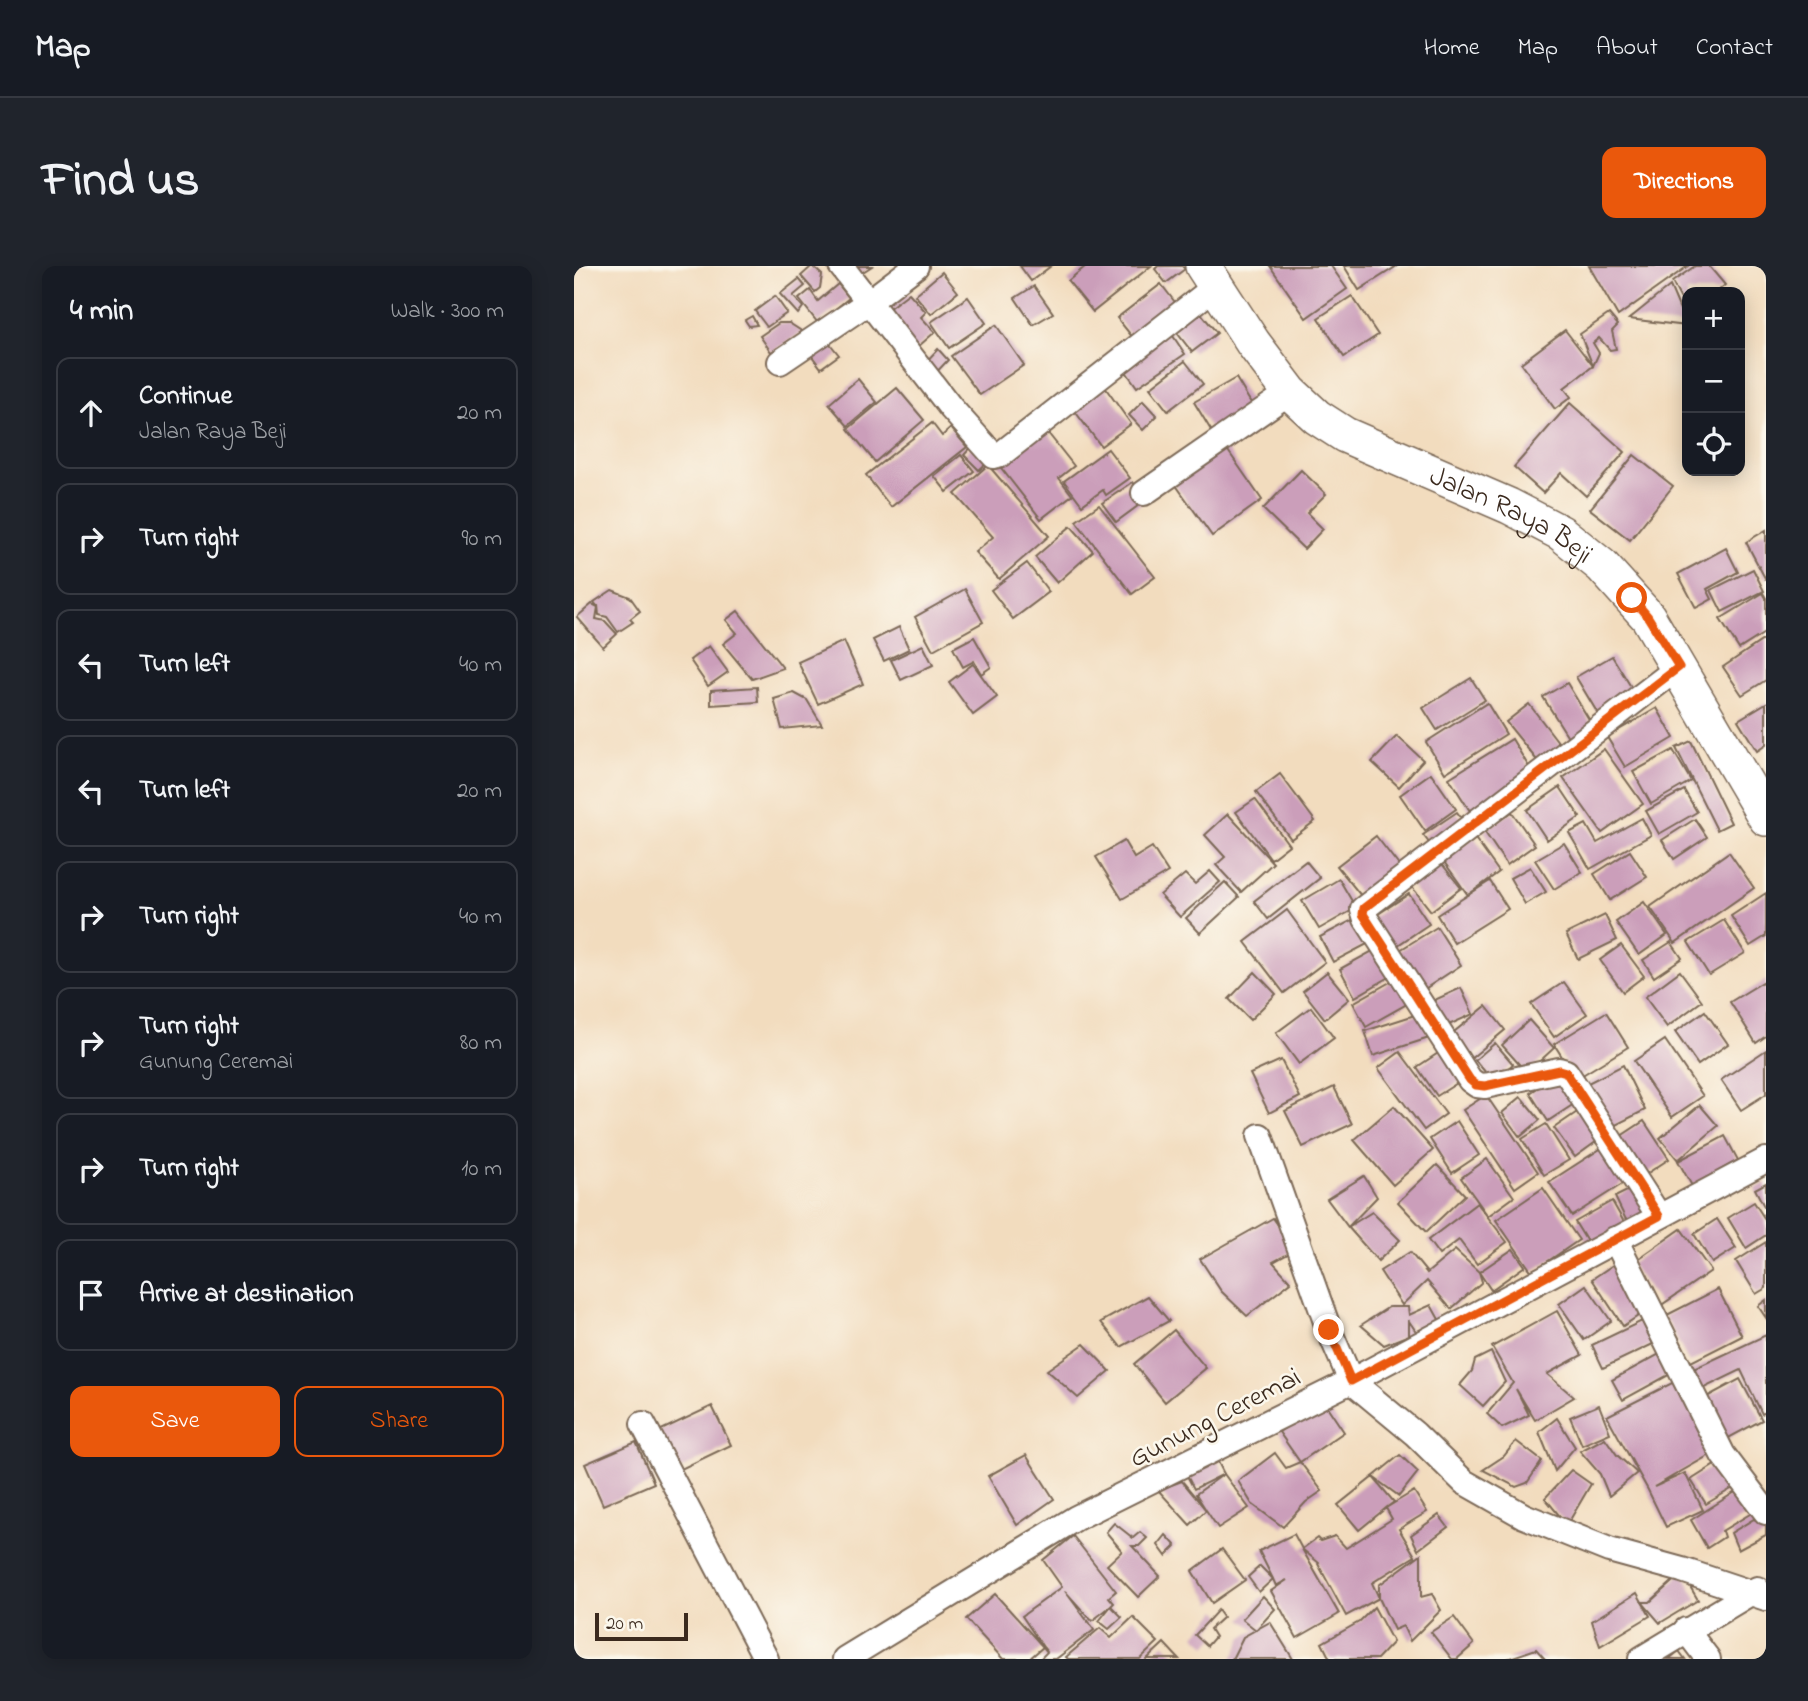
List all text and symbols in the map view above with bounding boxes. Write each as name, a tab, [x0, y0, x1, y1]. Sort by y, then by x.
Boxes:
text: Map	[35, 24, 91, 72]
text: Home	[1424, 31, 1480, 66]
text: Map	[1518, 31, 1558, 66]
text: About	[1596, 31, 1658, 66]
text: Contact	[1696, 31, 1773, 66]
text: Find us	[42, 146, 199, 218]
button: Directions	[1602, 147, 1766, 218]
map controls	[1682, 287, 1745, 476]
button: +	[1682, 287, 1745, 350]
text: 4 min	[70, 290, 133, 334]
text: Walk · 300 m	[390, 295, 504, 328]
button: −	[1682, 350, 1745, 413]
text: Continue	[139, 378, 232, 416]
icon: ahead	[72, 394, 110, 432]
text: 20 m	[457, 397, 502, 430]
button: locate	[1682, 413, 1745, 476]
text: Jalan Raya Beji	[139, 416, 287, 449]
street label: Jalan Raya Beji	[1422, 457, 1601, 575]
icon: right	[72, 520, 110, 558]
text: Turn right	[139, 520, 239, 558]
text: 90 m	[462, 523, 502, 556]
route start	[1616, 582, 1647, 613]
icon: left	[72, 646, 110, 684]
text: Turn left	[139, 646, 230, 684]
text: 40 m	[459, 649, 502, 682]
icon: left	[72, 772, 110, 810]
text: Turn left	[139, 772, 230, 810]
text: 20 m	[457, 775, 502, 808]
icon: right	[72, 898, 110, 936]
text: Turn right	[139, 898, 239, 936]
text: 40 m	[459, 901, 502, 934]
text: Turn right	[139, 1008, 239, 1046]
icon: right	[72, 1024, 110, 1062]
text: 80 m	[460, 1027, 502, 1060]
text: Gunung Ceremai	[139, 1046, 293, 1079]
icon: right	[72, 1150, 110, 1188]
text: Turn right	[139, 1150, 239, 1188]
text: 10 m	[461, 1153, 502, 1186]
icon: arrive	[72, 1276, 110, 1314]
text: Arrive at destination	[139, 1276, 354, 1314]
route end	[1313, 1314, 1344, 1345]
street label: Gunung Ceremai	[1123, 1358, 1309, 1480]
button: Save	[70, 1386, 280, 1457]
button: Share	[294, 1386, 504, 1457]
scale bar	[595, 1610, 688, 1642]
text: 20 m	[606, 1611, 643, 1638]

